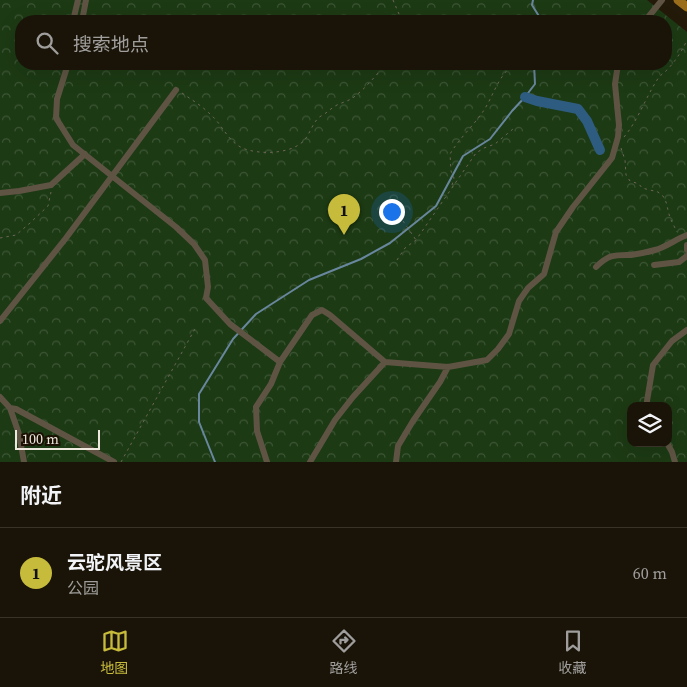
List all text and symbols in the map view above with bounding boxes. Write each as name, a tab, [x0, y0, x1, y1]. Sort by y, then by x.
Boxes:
search box	[15, 15, 672, 70]
icon: search	[33, 29, 61, 57]
text: 搜索地点	[73, 31, 149, 57]
pin: 1	[328, 194, 360, 235]
your location	[379, 199, 405, 225]
map controls	[627, 402, 672, 447]
button: layers	[627, 402, 672, 447]
scale bar	[15, 427, 100, 450]
text: 100 m	[22, 429, 59, 449]
text: 附近	[20, 481, 62, 510]
text: 云驼风景区	[67, 549, 162, 575]
text: 1	[32, 562, 40, 584]
text: 60 m	[633, 562, 667, 584]
text: 公园	[67, 577, 99, 599]
tab: 地图	[101, 627, 129, 678]
tab: 路线	[330, 627, 358, 678]
tab: 收藏	[559, 627, 587, 678]

